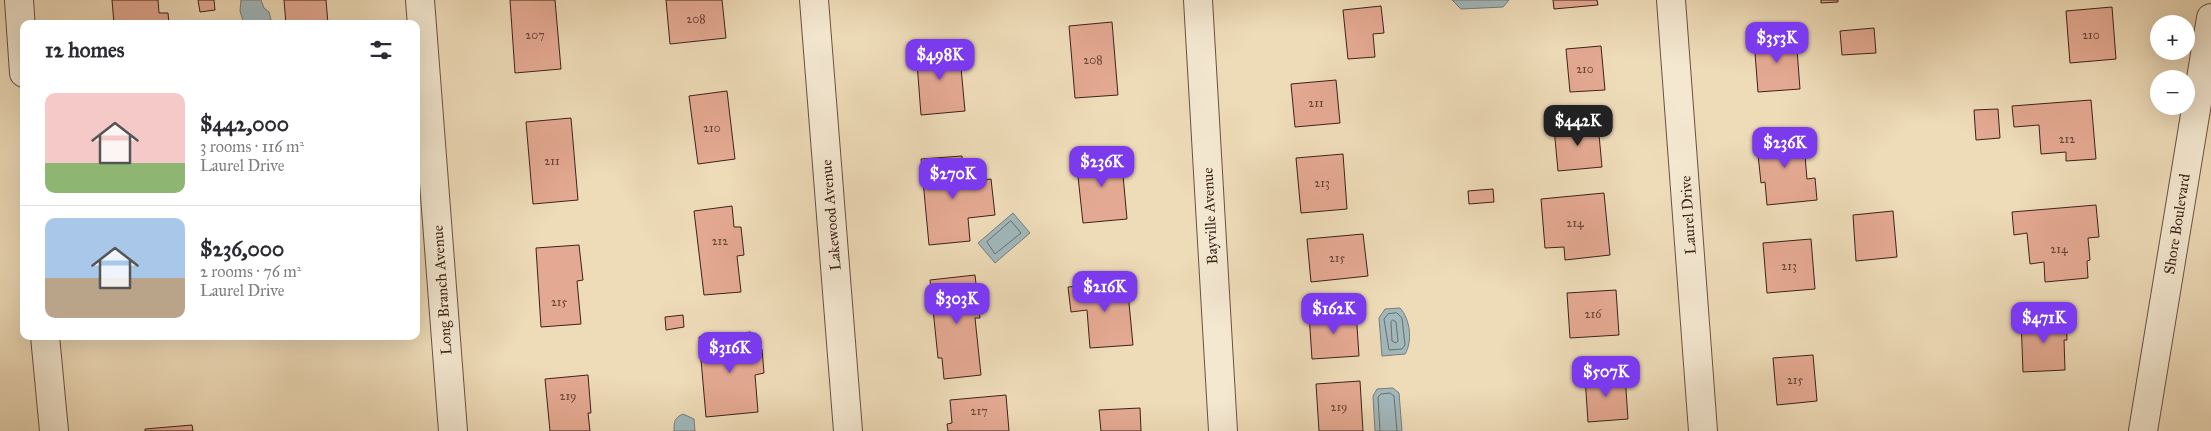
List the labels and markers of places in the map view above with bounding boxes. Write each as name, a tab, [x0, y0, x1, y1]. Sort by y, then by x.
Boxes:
pin: $353K	[1742, 22, 1812, 64]
pin: $498K	[905, 38, 975, 81]
pin: $442K	[1543, 104, 1613, 147]
pin: $236K	[1750, 126, 1820, 169]
pin: $236K	[1067, 146, 1137, 188]
pin: $270K	[918, 158, 988, 200]
pin: $216K	[1070, 270, 1140, 313]
pin: $303K	[922, 282, 992, 325]
pin: $162K	[1299, 292, 1369, 335]
pin: $471K	[2009, 302, 2079, 344]
pin: $316K	[695, 332, 765, 374]
pin: $507K	[1571, 356, 1641, 398]

